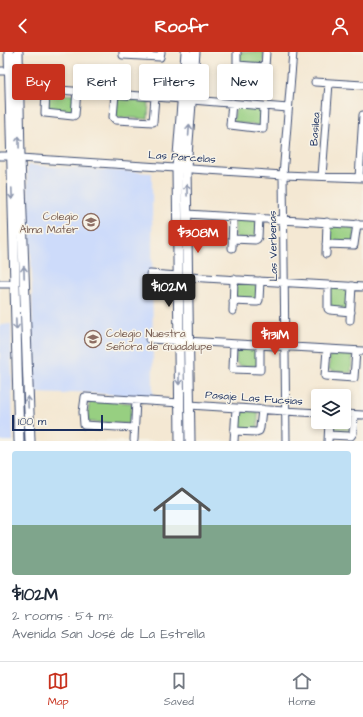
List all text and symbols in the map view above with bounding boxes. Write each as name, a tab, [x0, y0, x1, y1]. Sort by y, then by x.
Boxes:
text: Roofr	[155, 14, 208, 39]
icon: back	[12, 15, 34, 37]
icon: person	[329, 15, 351, 37]
chip: Buy	[12, 64, 65, 100]
chip: Rent	[73, 64, 131, 100]
chip: Filters	[139, 64, 209, 100]
chip: New	[217, 64, 273, 100]
street label: Basilea	[306, 111, 324, 146]
one-way arrow	[186, 124, 193, 137]
one-way arrow	[15, 136, 23, 149]
street label: Las Parcelas	[148, 147, 217, 167]
one-way arrow	[183, 184, 191, 197]
one-way arrow	[9, 187, 16, 200]
place label: Colegio Alma Mater	[19, 209, 79, 237]
street label: Las Verbenas	[265, 210, 281, 282]
school or university icon: Colegio Alma Mater	[81, 212, 101, 232]
pin: $308M	[170, 220, 226, 254]
text: $308M	[177, 224, 219, 242]
one-way arrow	[20, 266, 27, 279]
pin: $102M	[141, 274, 197, 308]
text: $102M	[151, 278, 187, 296]
one-way arrow	[12, 317, 20, 330]
pin: $131M	[247, 322, 303, 356]
place label: Colegio Nuestra Señora de Guadalupe	[106, 326, 212, 354]
text: $131M	[261, 326, 289, 344]
school or university icon: Colegio Nuestra Señora de Guadalupe	[83, 329, 103, 349]
one-way arrow	[175, 372, 183, 385]
street label: Pasaje Las Fucsias	[205, 387, 304, 409]
map controls	[311, 389, 351, 429]
button: layers	[311, 389, 351, 429]
one-way arrow	[24, 396, 32, 409]
scale bar	[12, 413, 103, 432]
text: 100 m	[18, 414, 46, 429]
icon: home	[146, 477, 218, 549]
text: $102M	[12, 583, 58, 607]
text: 2 rooms · 54 m²	[12, 607, 114, 625]
text: Avenida San José de La Estrella	[12, 625, 205, 643]
tab: Map	[47, 670, 69, 709]
tab: Saved	[164, 670, 194, 709]
tab: Home	[288, 670, 316, 709]

